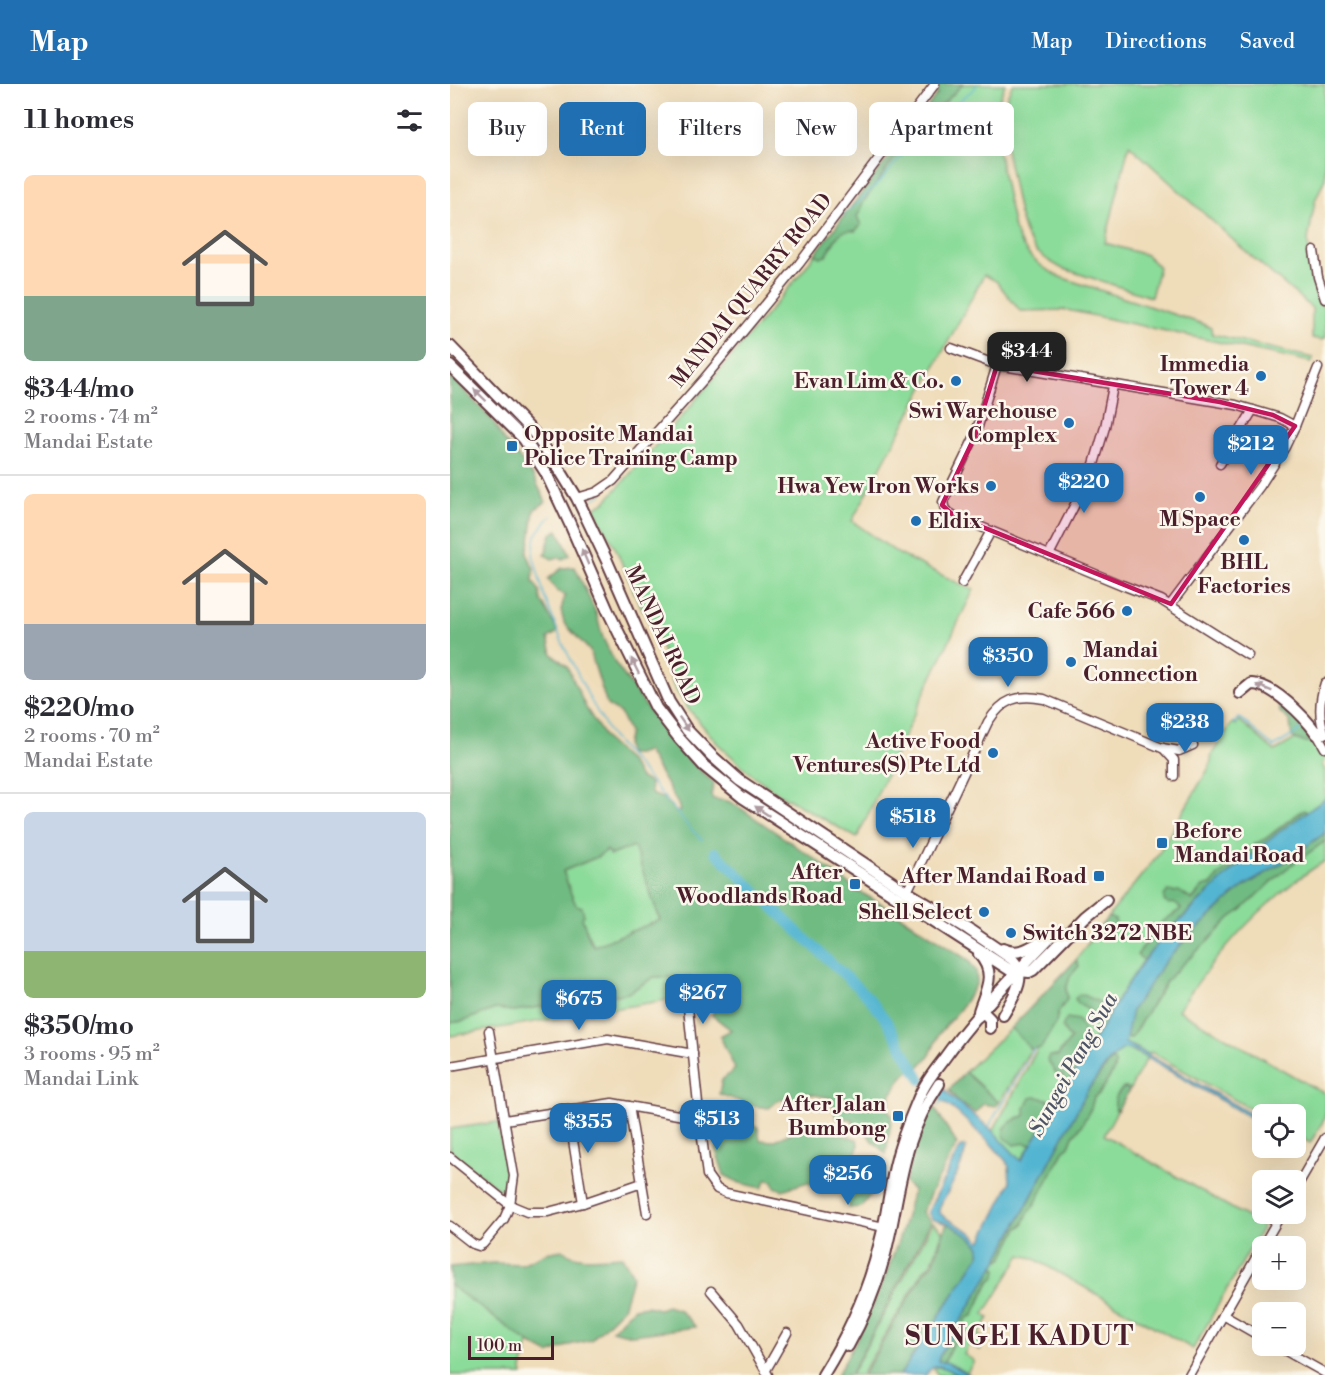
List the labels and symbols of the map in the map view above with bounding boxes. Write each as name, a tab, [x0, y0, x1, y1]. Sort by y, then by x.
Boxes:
street label: MANDAI QUARRY ROAD	[665, 188, 838, 393]
pin: $344	[991, 332, 1063, 383]
place label: Immedia Tower 4	[1160, 352, 1250, 402]
place label: Evan Lim & Co.	[794, 369, 944, 395]
marker: Immedia Tower 4	[1254, 369, 1268, 383]
marker: Evan Lim & Co.	[949, 374, 963, 388]
one-way arrow	[473, 388, 488, 402]
place label: Swi Warehouse Complex	[909, 399, 1058, 449]
marker: Swi Warehouse Complex	[1062, 416, 1076, 430]
place label: Opposite Mandai Police Training Camp	[524, 422, 738, 472]
pin: $212	[1215, 425, 1287, 476]
marker: Opposite Mandai Police Training Camp	[505, 439, 519, 453]
pin: $220	[1048, 463, 1120, 514]
place label: Hwa Yew Iron Works	[777, 474, 979, 500]
marker: Hwa Yew Iron Works	[984, 479, 998, 493]
marker: M Space	[1193, 490, 1207, 504]
place label: M Space	[1159, 507, 1241, 533]
place label: Eldix	[928, 509, 982, 535]
marker: Eldix	[909, 514, 923, 528]
marker: BHL Factories	[1237, 533, 1251, 547]
one-way arrow	[580, 548, 589, 566]
place label: BHL Factories	[1197, 550, 1291, 600]
street label: MANDAI ROAD	[618, 562, 706, 709]
place label: Cafe 566	[1028, 599, 1115, 625]
marker: Cafe 566	[1120, 604, 1134, 618]
pin: $350	[972, 637, 1044, 688]
place label: Mandai Connection	[1083, 638, 1198, 688]
marker: Mandai Connection	[1064, 655, 1078, 669]
one-way arrow	[631, 658, 640, 675]
one-way arrow	[1254, 683, 1272, 693]
pin: $238	[1149, 703, 1221, 754]
one-way arrow	[678, 716, 690, 732]
place label: Active Food Ventures(S) Pte Ltd	[792, 729, 981, 779]
marker: Active Food Ventures(S) Pte Ltd	[986, 746, 1000, 760]
pin: $518	[877, 798, 949, 849]
one-way arrow	[754, 805, 770, 817]
place label: Before Mandai Road	[1174, 819, 1305, 869]
marker: Before Mandai Road	[1155, 836, 1169, 850]
place label: After Woodlands Road	[675, 860, 843, 910]
place label: After Mandai Road	[899, 864, 1087, 890]
marker: After Mandai Road	[1092, 869, 1106, 883]
marker: After Woodlands Road	[848, 877, 862, 891]
place label: Shell Select	[859, 900, 973, 926]
marker: Shell Select	[977, 905, 991, 919]
place label: Switch 3272 NBE	[1023, 921, 1192, 947]
marker: Switch 3272 NBE	[1004, 926, 1018, 940]
pin: $267	[667, 974, 739, 1025]
pin: $675	[543, 980, 615, 1031]
water label: Sungei Pang Sua	[1023, 987, 1124, 1141]
place label: After Jalan Bumbong	[778, 1092, 887, 1142]
pin: $513	[681, 1100, 753, 1151]
pin: $355	[552, 1103, 624, 1154]
marker: After Jalan Bumbong	[891, 1109, 905, 1123]
pin: $256	[812, 1155, 884, 1206]
district label: SUNGEI KADUT	[905, 1320, 1135, 1354]
scale bar	[468, 1333, 554, 1360]

